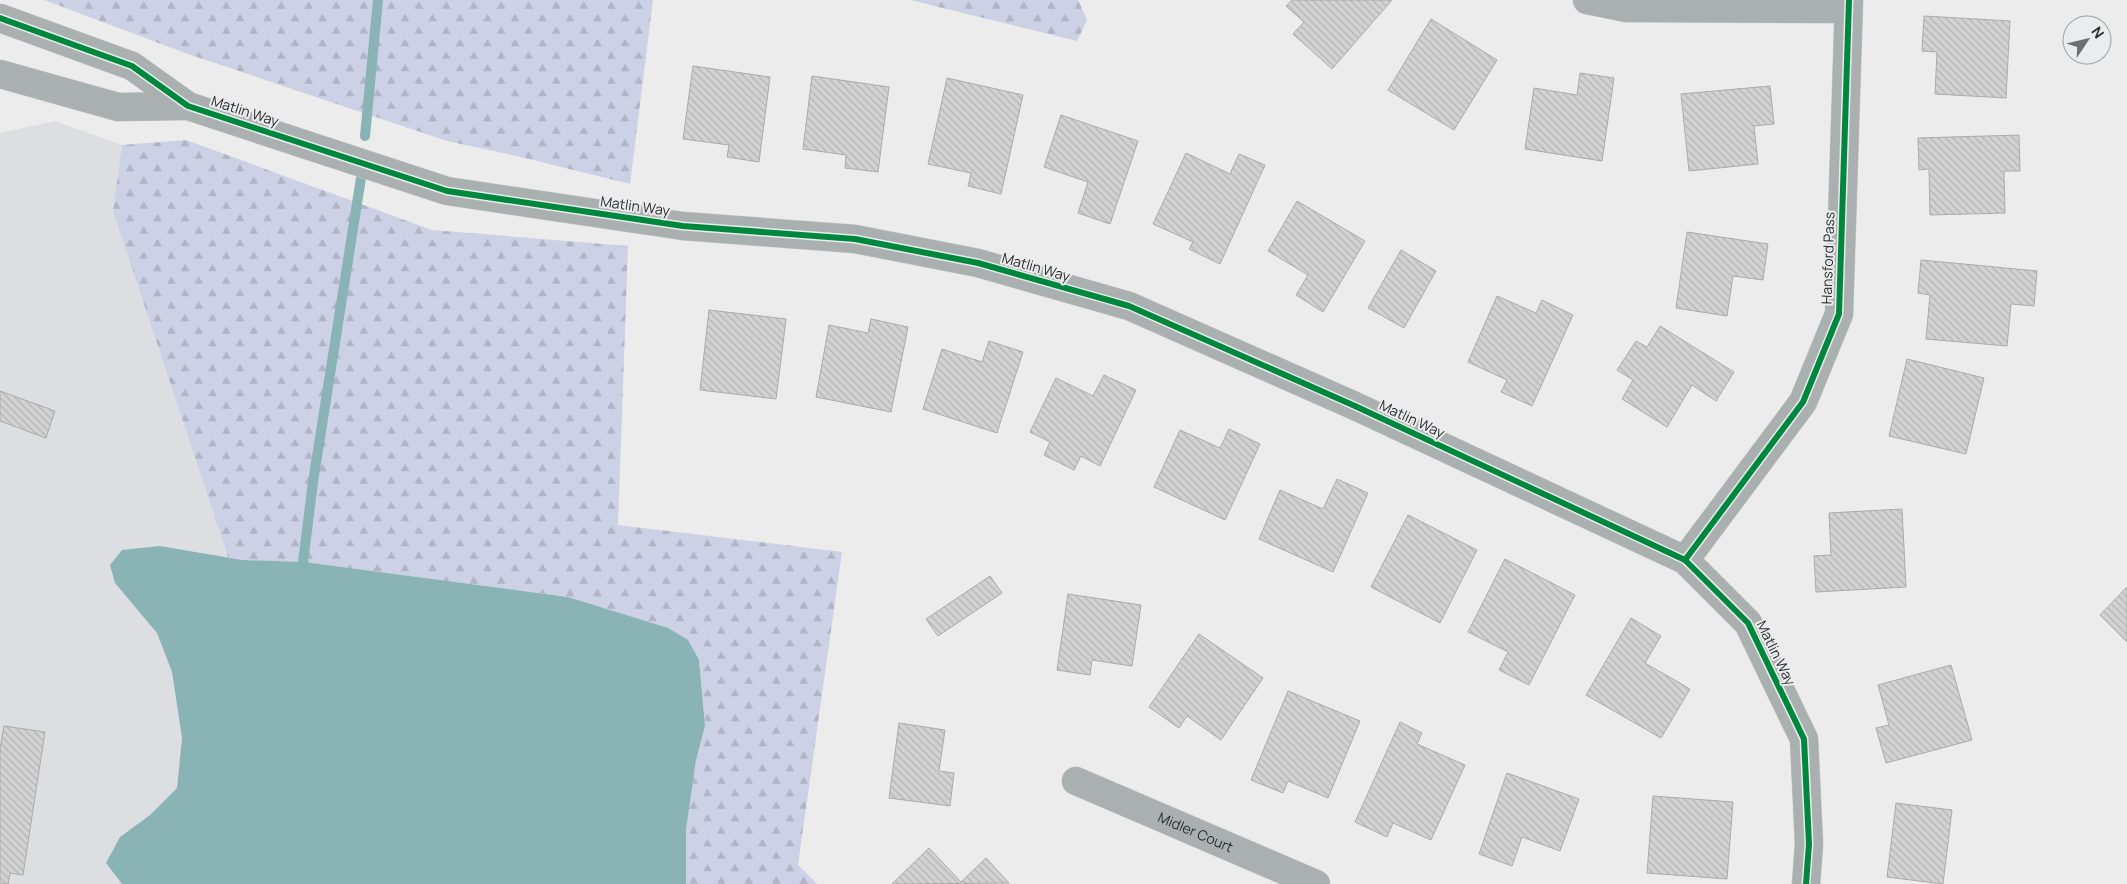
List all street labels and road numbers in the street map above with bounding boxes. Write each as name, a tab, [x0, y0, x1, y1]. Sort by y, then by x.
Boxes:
street label: Matlin Way	[209, 91, 282, 131]
street label: Matlin Way	[599, 191, 672, 220]
street label: Hansford Pass	[1816, 211, 1839, 305]
street label: Matlin Way	[1000, 248, 1073, 285]
street label: Matlin Way	[1376, 395, 1449, 442]
street label: Matlin Way	[1753, 617, 1801, 689]
street label: Midler Court	[1155, 807, 1237, 856]

